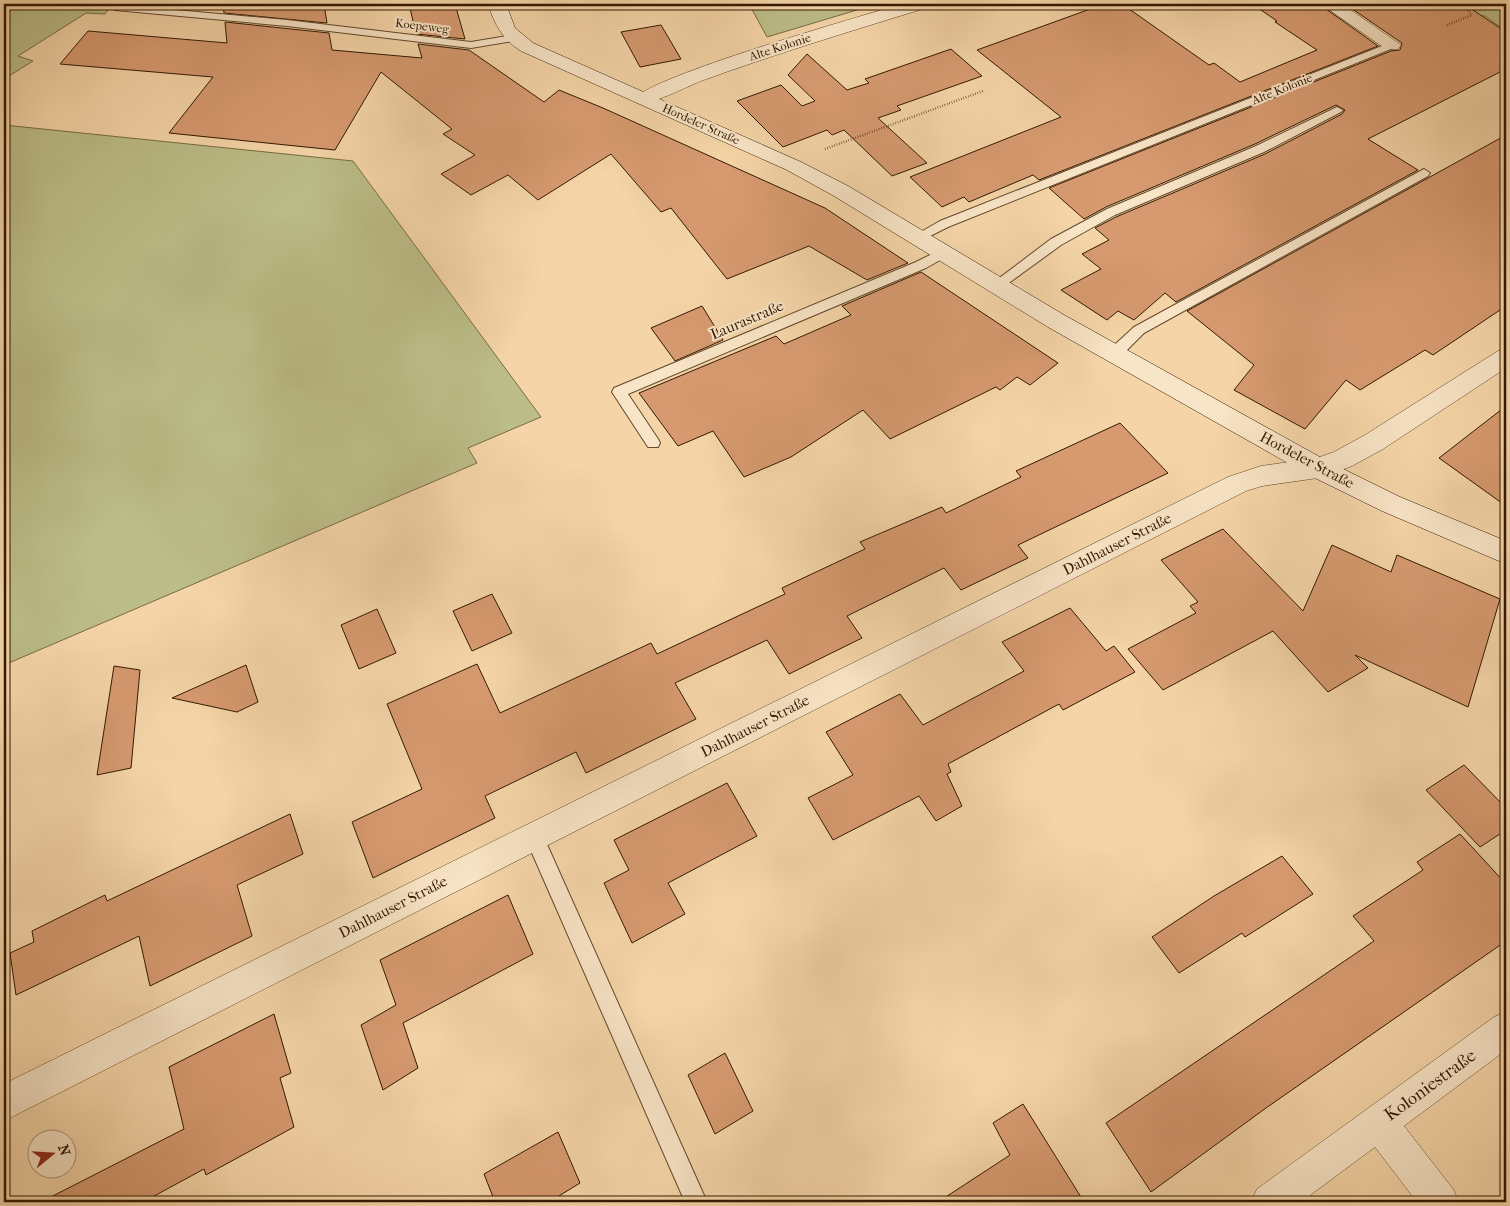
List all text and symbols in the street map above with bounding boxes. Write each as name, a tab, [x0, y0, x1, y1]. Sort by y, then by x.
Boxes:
street label: Koepeweg	[394, 16, 450, 36]
street label: Alte Kolonie	[746, 30, 813, 64]
street label: Alte Kolonie	[1249, 71, 1314, 108]
street label: Hordeler Straße	[660, 101, 742, 147]
street label: Laurastraße	[708, 296, 787, 343]
street label: Hordeler Straße	[1257, 428, 1358, 493]
street label: Dahlhauser Straße	[1060, 509, 1175, 579]
street label: Dahlhauser Straße	[698, 691, 813, 761]
street label: Dahlhauser Straße	[336, 872, 451, 942]
street label: Koloniestraße	[1380, 1045, 1480, 1126]
north arrow	[28, 1128, 78, 1178]
text: N	[54, 1142, 74, 1158]

